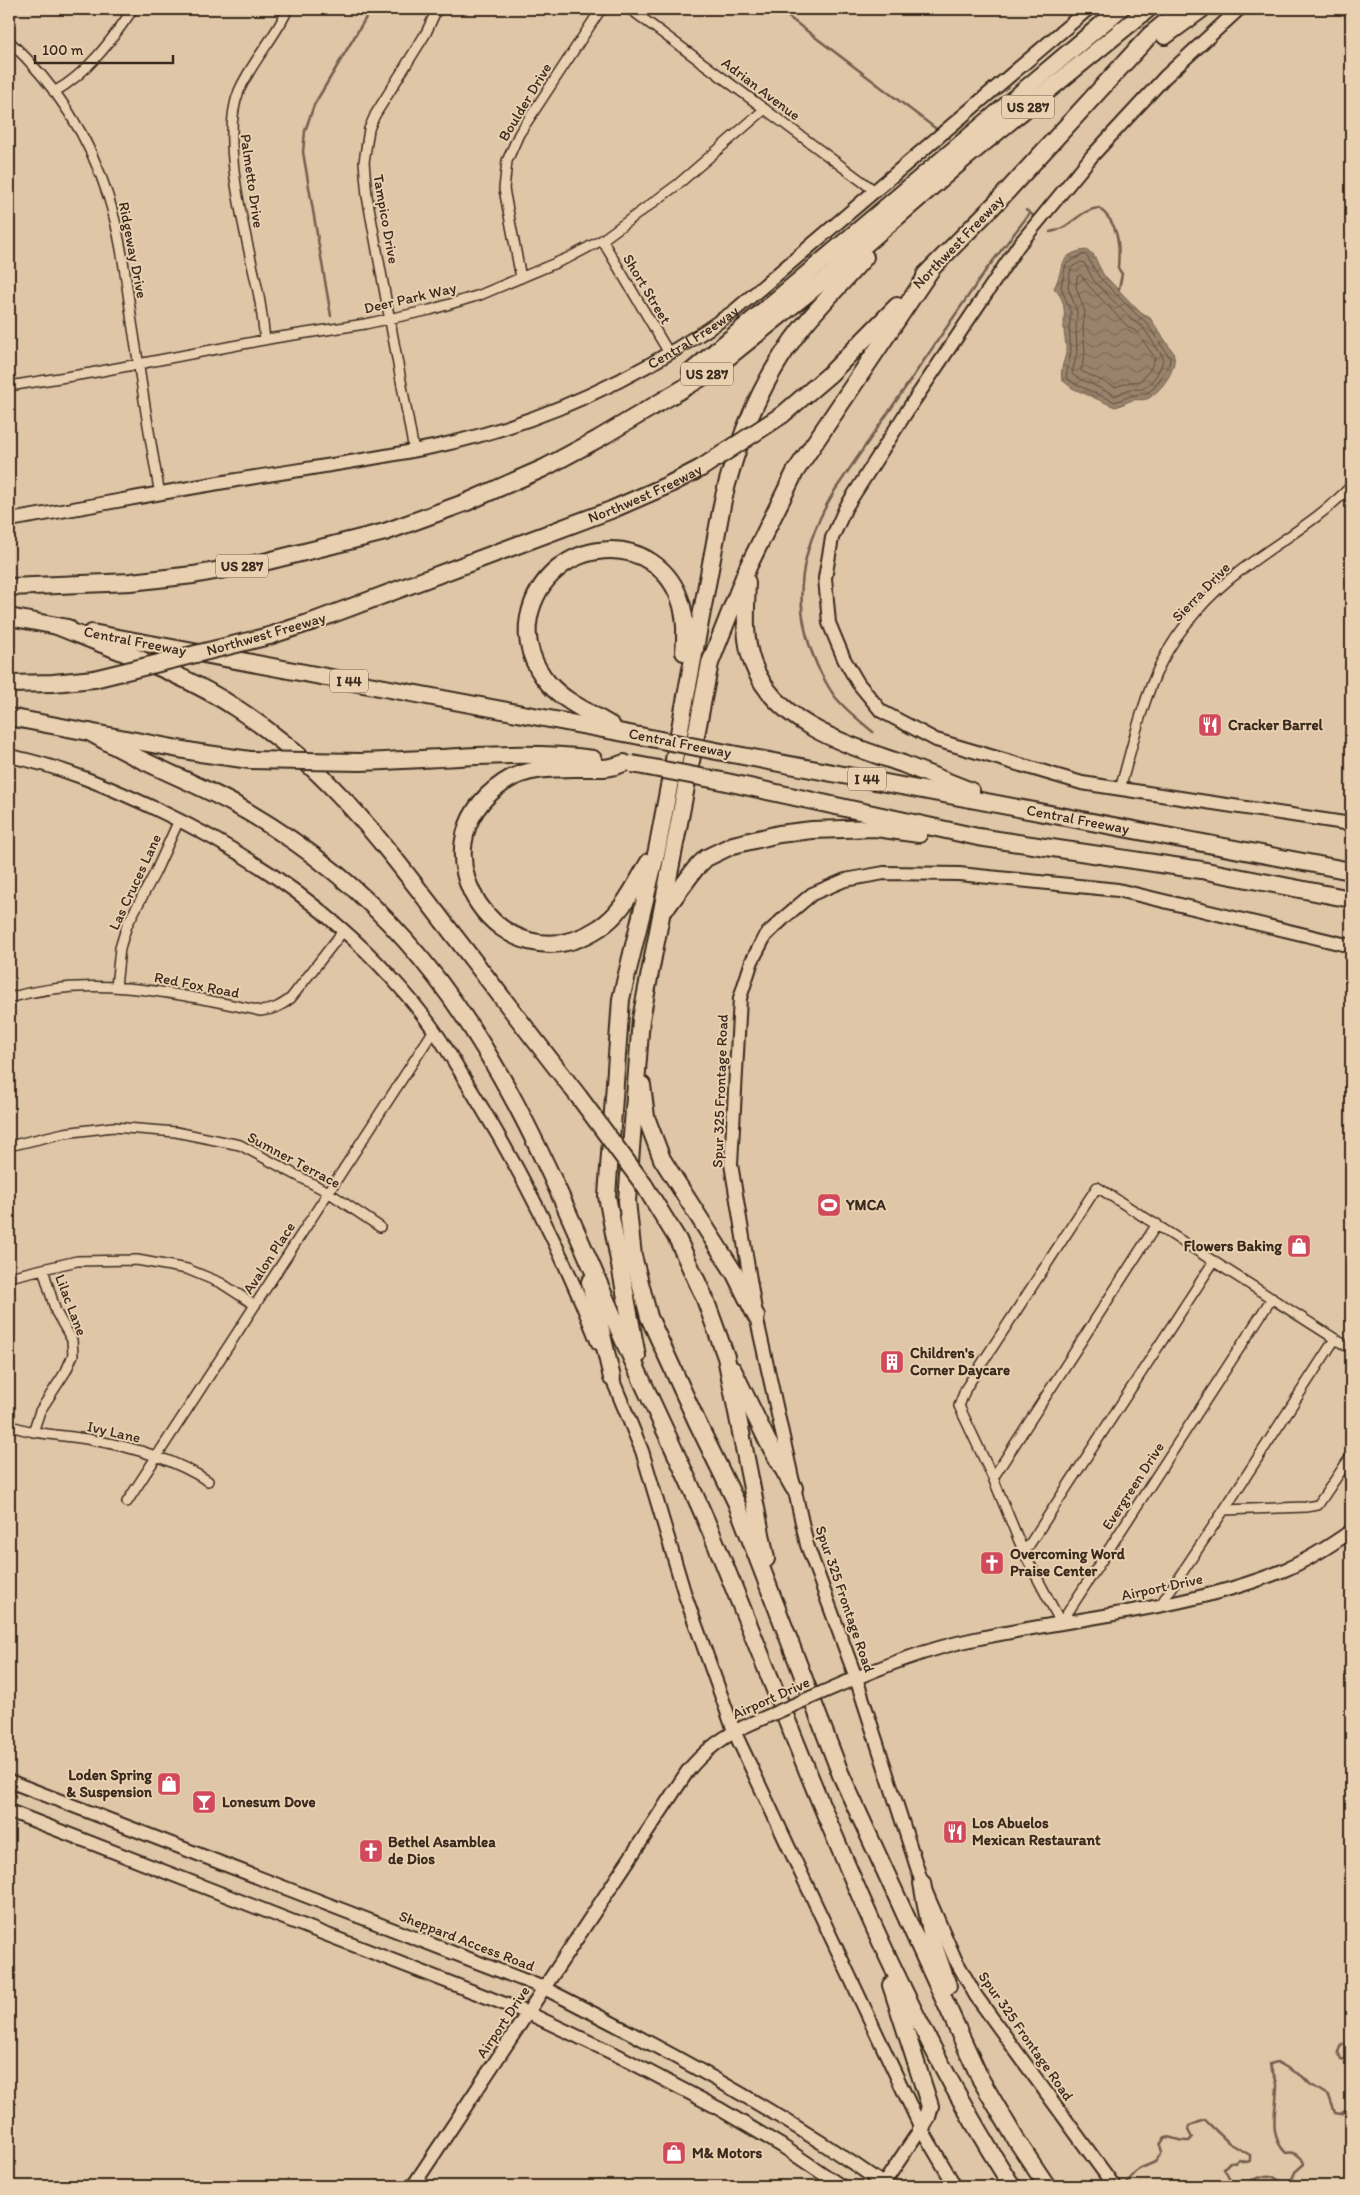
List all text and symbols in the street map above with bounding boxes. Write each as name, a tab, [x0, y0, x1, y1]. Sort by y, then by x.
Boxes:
scale bar	[35, 32, 172, 64]
text: 100 m	[42, 41, 84, 59]
street label: Adrian Avenue	[718, 54, 804, 124]
street label: Boulder Drive	[495, 60, 555, 144]
road number: US 287	[1002, 95, 1054, 118]
street label: Palmetto Drive	[236, 133, 268, 229]
street label: Tampico Drive	[369, 173, 403, 265]
street label: Northwest Freeway	[909, 192, 1007, 292]
street label: Ridgeway Drive	[115, 200, 151, 300]
street label: Short Street	[619, 251, 675, 328]
street label: Deer Park Way	[362, 279, 458, 317]
street label: Central Freeway	[644, 302, 742, 373]
road number: US 287	[681, 362, 733, 386]
street label: Northwest Freeway	[585, 460, 705, 527]
road number: US 287	[216, 554, 268, 578]
street label: Sierra Drive	[1168, 558, 1234, 626]
street label: Northwest Freeway	[204, 608, 328, 660]
street label: Central Freeway	[82, 622, 188, 660]
road number: I 44	[330, 669, 368, 692]
restaurant icon: Cracker Barrel	[1197, 712, 1223, 738]
place label: Cracker Barrel	[1228, 716, 1324, 734]
street label: Central Freeway	[627, 724, 733, 762]
road number: I 44	[848, 768, 886, 791]
street label: Central Freeway	[1025, 801, 1131, 838]
street label: Las Cruces Lane	[105, 831, 165, 933]
street label: Red Fox Road	[153, 968, 241, 1002]
street label: Spur 325 Frontage Road	[708, 1014, 732, 1168]
street label: Sumner Terrace	[244, 1128, 344, 1192]
sports icon: YMCA	[816, 1192, 842, 1218]
place label: YMCA	[845, 1196, 886, 1214]
street label: Avalon Place	[239, 1219, 299, 1297]
shop icon: Flowers Baking	[1286, 1233, 1312, 1259]
place label: Flowers Baking	[1184, 1237, 1282, 1256]
street label: Lilac Lane	[51, 1272, 91, 1338]
place label: Children's Corner Daycare	[910, 1344, 1010, 1380]
building icon: Children's Corner Daycare	[879, 1349, 905, 1375]
street label: Ivy Lane	[86, 1417, 142, 1447]
street label: Evergreen Drive	[1098, 1439, 1168, 1533]
street label: Spur 325 Frontage Road	[811, 1523, 879, 1675]
place label: Overcoming Word Praise Center	[1010, 1545, 1126, 1580]
church icon: Overcoming Word Praise Center	[979, 1550, 1005, 1576]
street label: Airport Drive	[1120, 1570, 1204, 1604]
street label: Airport Drive	[729, 1673, 813, 1723]
place label: Loden Spring & Suspension	[66, 1766, 153, 1802]
shop icon: Loden Spring & Suspension	[156, 1771, 182, 1797]
bar icon: Lonesum Dove	[191, 1789, 217, 1815]
place label: Lonesum Dove	[222, 1793, 316, 1811]
place label: Los Abuelos Mexican Restaurant	[972, 1814, 1101, 1849]
restaurant icon: Los Abuelos Mexican Restaurant	[942, 1819, 968, 1845]
place label: Bethel Asamblea de Dios	[388, 1833, 496, 1868]
church icon: Bethel Asamblea de Dios	[358, 1838, 384, 1864]
street label: Sheppard Access Road	[397, 1907, 538, 1975]
street label: Spur 325 Frontage Road	[975, 1968, 1077, 2104]
street label: Airport Drive	[472, 1983, 534, 2061]
shop icon: M& Motors	[661, 2140, 687, 2166]
place label: M& Motors	[692, 2144, 762, 2162]

